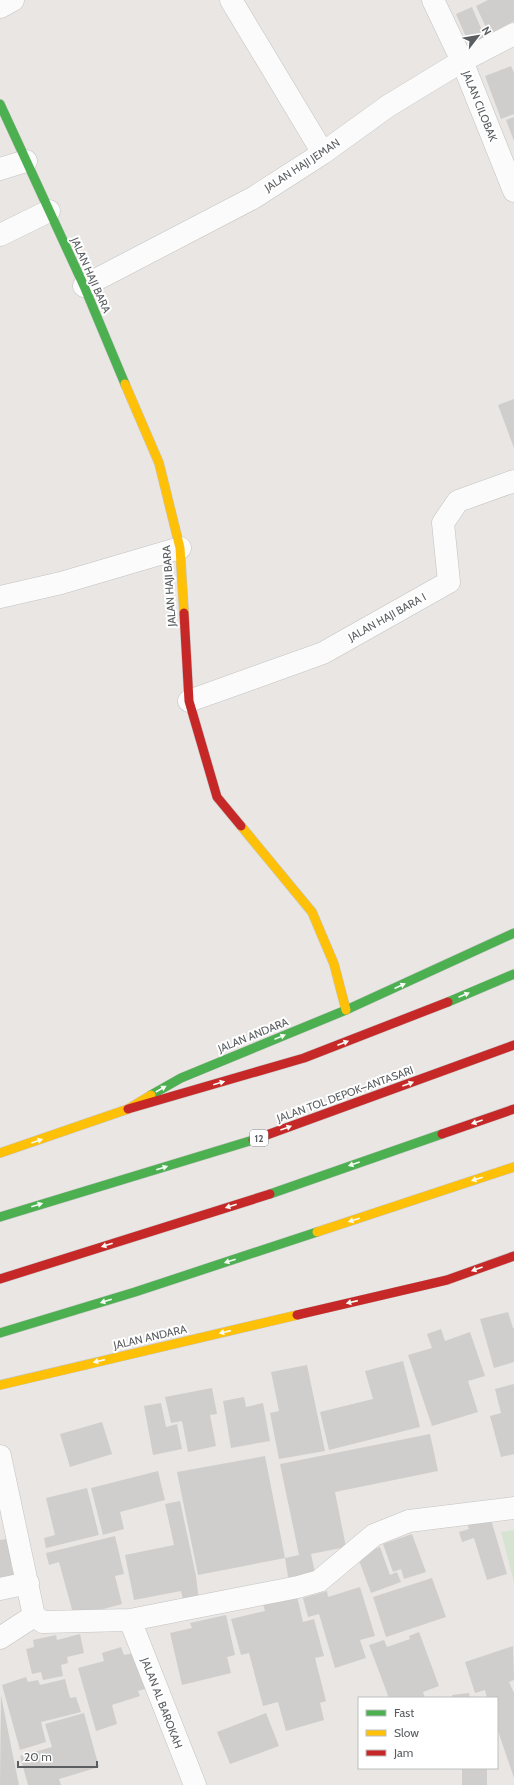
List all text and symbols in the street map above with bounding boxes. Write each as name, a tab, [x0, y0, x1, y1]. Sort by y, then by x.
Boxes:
north arrow	[458, 16, 498, 56]
text: N	[479, 24, 495, 38]
street label: JALAN CILOBAK	[459, 68, 501, 144]
street label: JALAN HAJI JEMAN	[261, 135, 342, 195]
street label: JALAN HAJI BARA	[68, 234, 114, 315]
street label: JALAN HAJI BARA	[159, 545, 179, 628]
street label: JALAN HAJI BARA I	[345, 590, 428, 645]
one-way arrow	[394, 982, 406, 988]
one-way arrow	[458, 992, 470, 998]
street label: JALAN ANDARA	[215, 1014, 290, 1056]
one-way arrow	[275, 1033, 287, 1039]
one-way arrow	[337, 1040, 349, 1046]
street label: JALAN TOL DEPOK–ANTASARI	[274, 1063, 415, 1126]
one-way arrow	[213, 1080, 225, 1086]
one-way arrow	[402, 1081, 414, 1087]
one-way arrow	[155, 1086, 167, 1093]
one-way arrow	[471, 1119, 483, 1125]
one-way arrow	[280, 1125, 292, 1131]
road number: 12	[250, 1130, 268, 1146]
one-way arrow	[31, 1137, 43, 1143]
one-way arrow	[348, 1162, 360, 1168]
one-way arrow	[156, 1165, 168, 1171]
one-way arrow	[471, 1176, 483, 1182]
one-way arrow	[32, 1202, 44, 1208]
one-way arrow	[225, 1203, 237, 1209]
one-way arrow	[347, 1217, 359, 1223]
one-way arrow	[101, 1242, 113, 1248]
one-way arrow	[224, 1258, 236, 1264]
one-way arrow	[471, 1266, 483, 1272]
one-way arrow	[100, 1298, 112, 1304]
one-way arrow	[346, 1299, 358, 1305]
street label: JALAN ANDARA	[111, 1322, 188, 1352]
one-way arrow	[219, 1329, 231, 1335]
one-way arrow	[92, 1359, 105, 1365]
street label: JALAN AL BAROKAH	[138, 1655, 186, 1750]
legend	[358, 1697, 498, 1769]
text: Fast	[394, 1705, 414, 1720]
text: Slow	[394, 1725, 419, 1740]
scale bar	[18, 1743, 97, 1769]
text: Jam	[393, 1745, 413, 1760]
text: 20 m	[24, 1749, 52, 1764]

